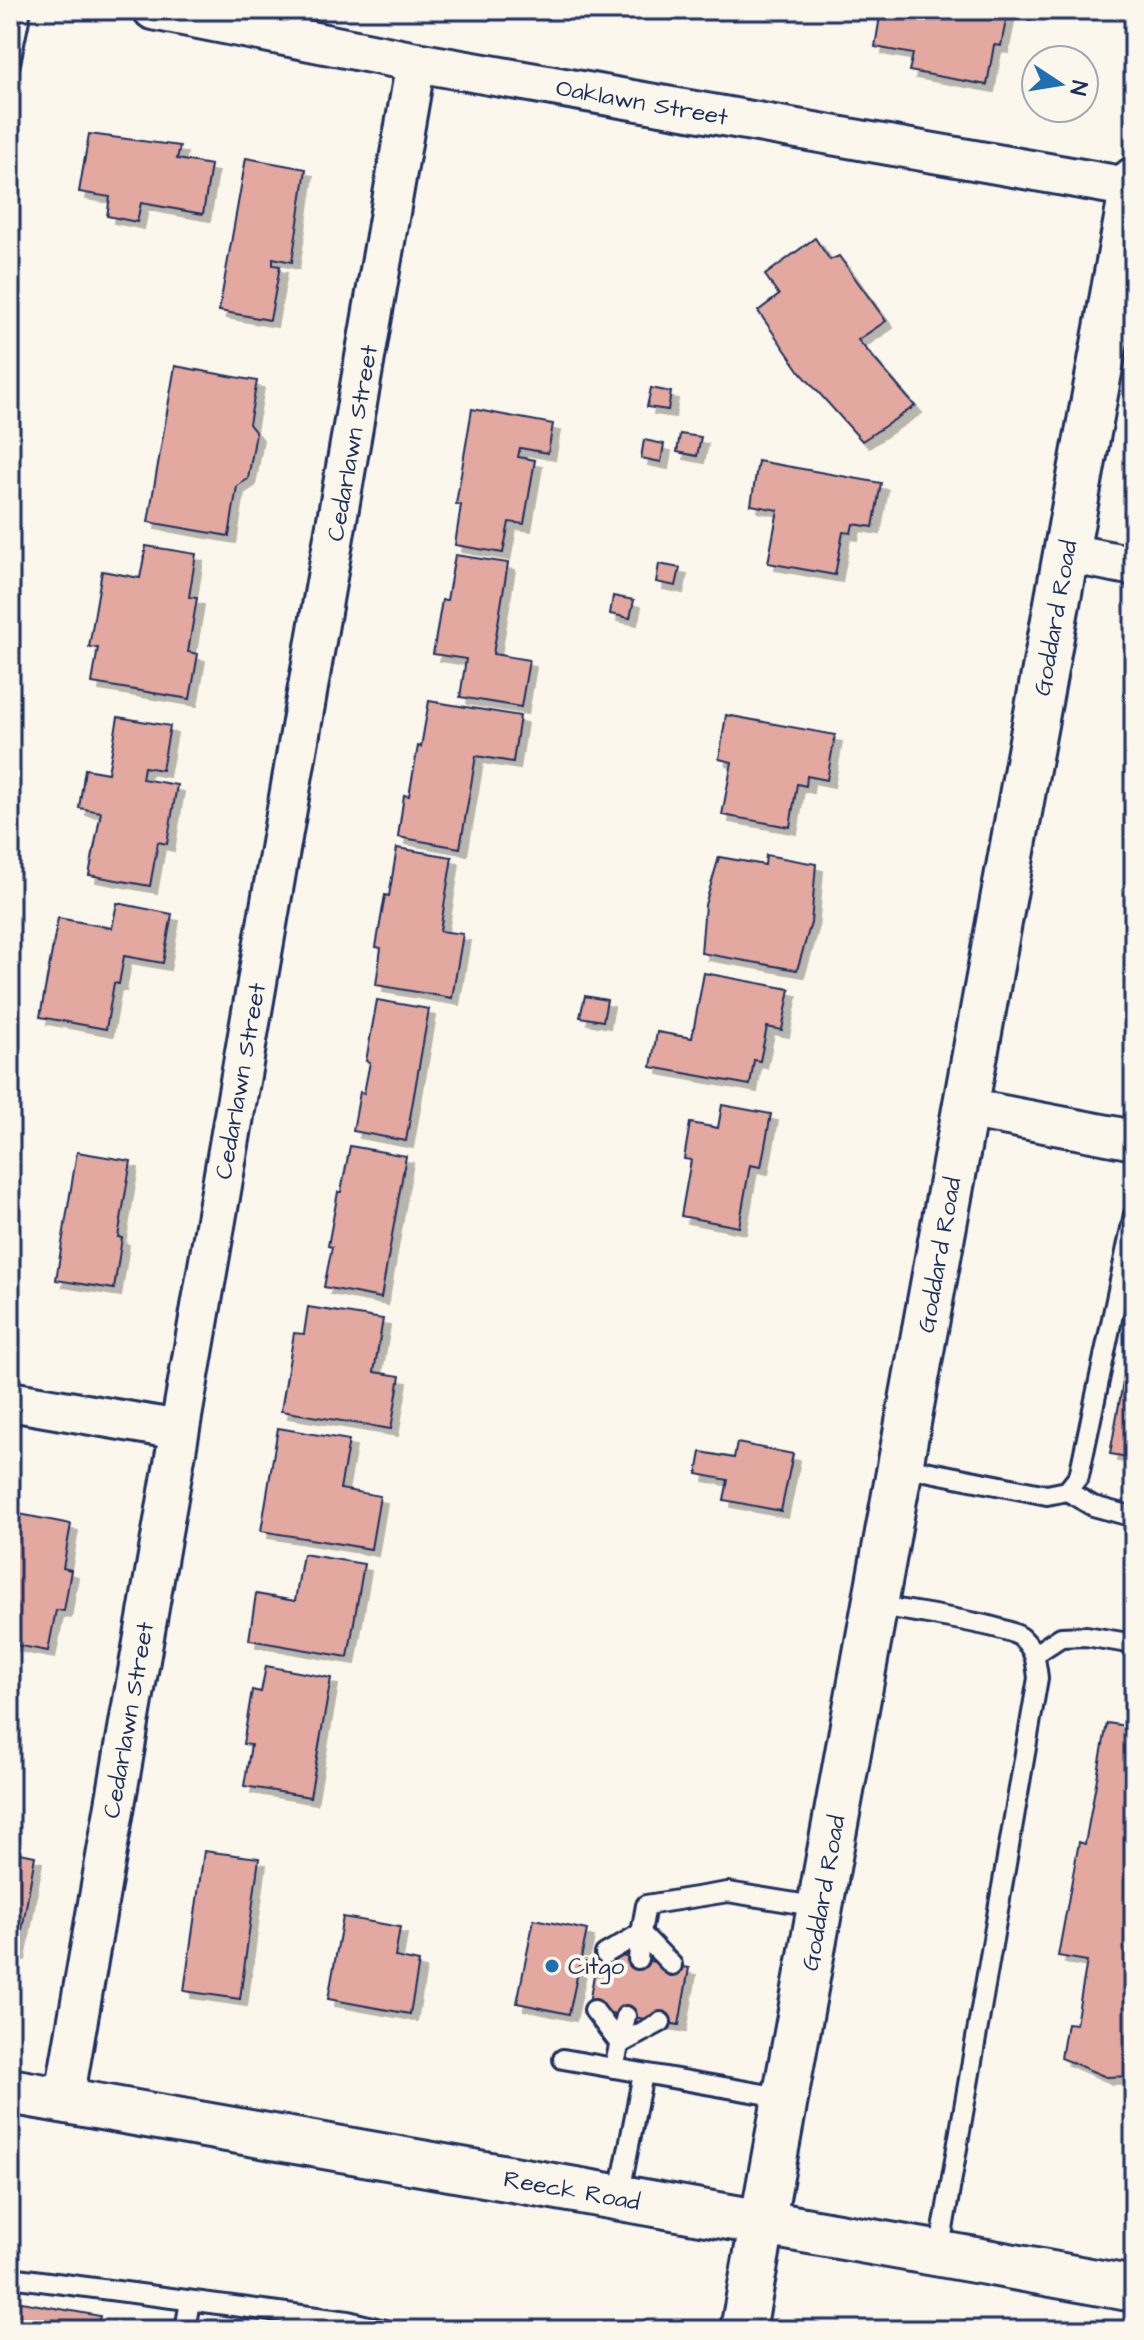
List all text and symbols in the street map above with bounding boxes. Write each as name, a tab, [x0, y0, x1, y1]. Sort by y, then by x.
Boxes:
north arrow	[1020, 44, 1100, 124]
street label: Oaklawn Street	[553, 71, 731, 135]
text: N	[1061, 78, 1095, 98]
street label: Cedarlawn Street	[319, 342, 387, 544]
street label: Goddard Road	[1026, 538, 1086, 699]
street label: Cedarlawn Street	[207, 980, 275, 1182]
street label: Goddard Road	[910, 1175, 970, 1336]
street label: Cedarlawn Street	[95, 1619, 163, 1821]
street label: Goddard Road	[794, 1813, 854, 1974]
place label: Citgo	[568, 1950, 625, 1985]
marker: Citgo	[543, 1957, 561, 1975]
street label: Reeck Road	[501, 2162, 643, 2220]

